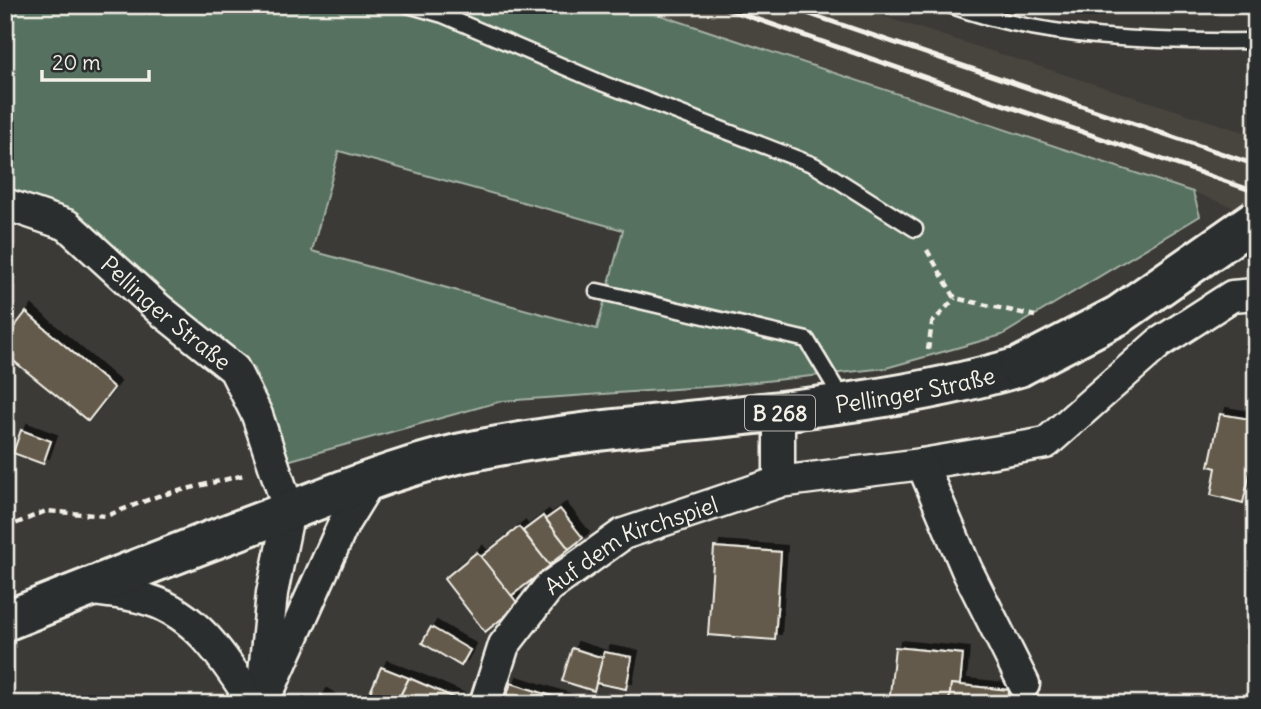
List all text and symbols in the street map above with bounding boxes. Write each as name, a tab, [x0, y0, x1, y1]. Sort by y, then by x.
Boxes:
scale bar	[42, 38, 149, 82]
text: 20 m	[52, 49, 101, 76]
street label: Pellinger Straße	[95, 249, 237, 376]
street label: Pellinger Straße	[834, 360, 998, 419]
road number: B 268	[745, 396, 815, 430]
street label: Auf dem Kirchspiel	[538, 489, 721, 600]

